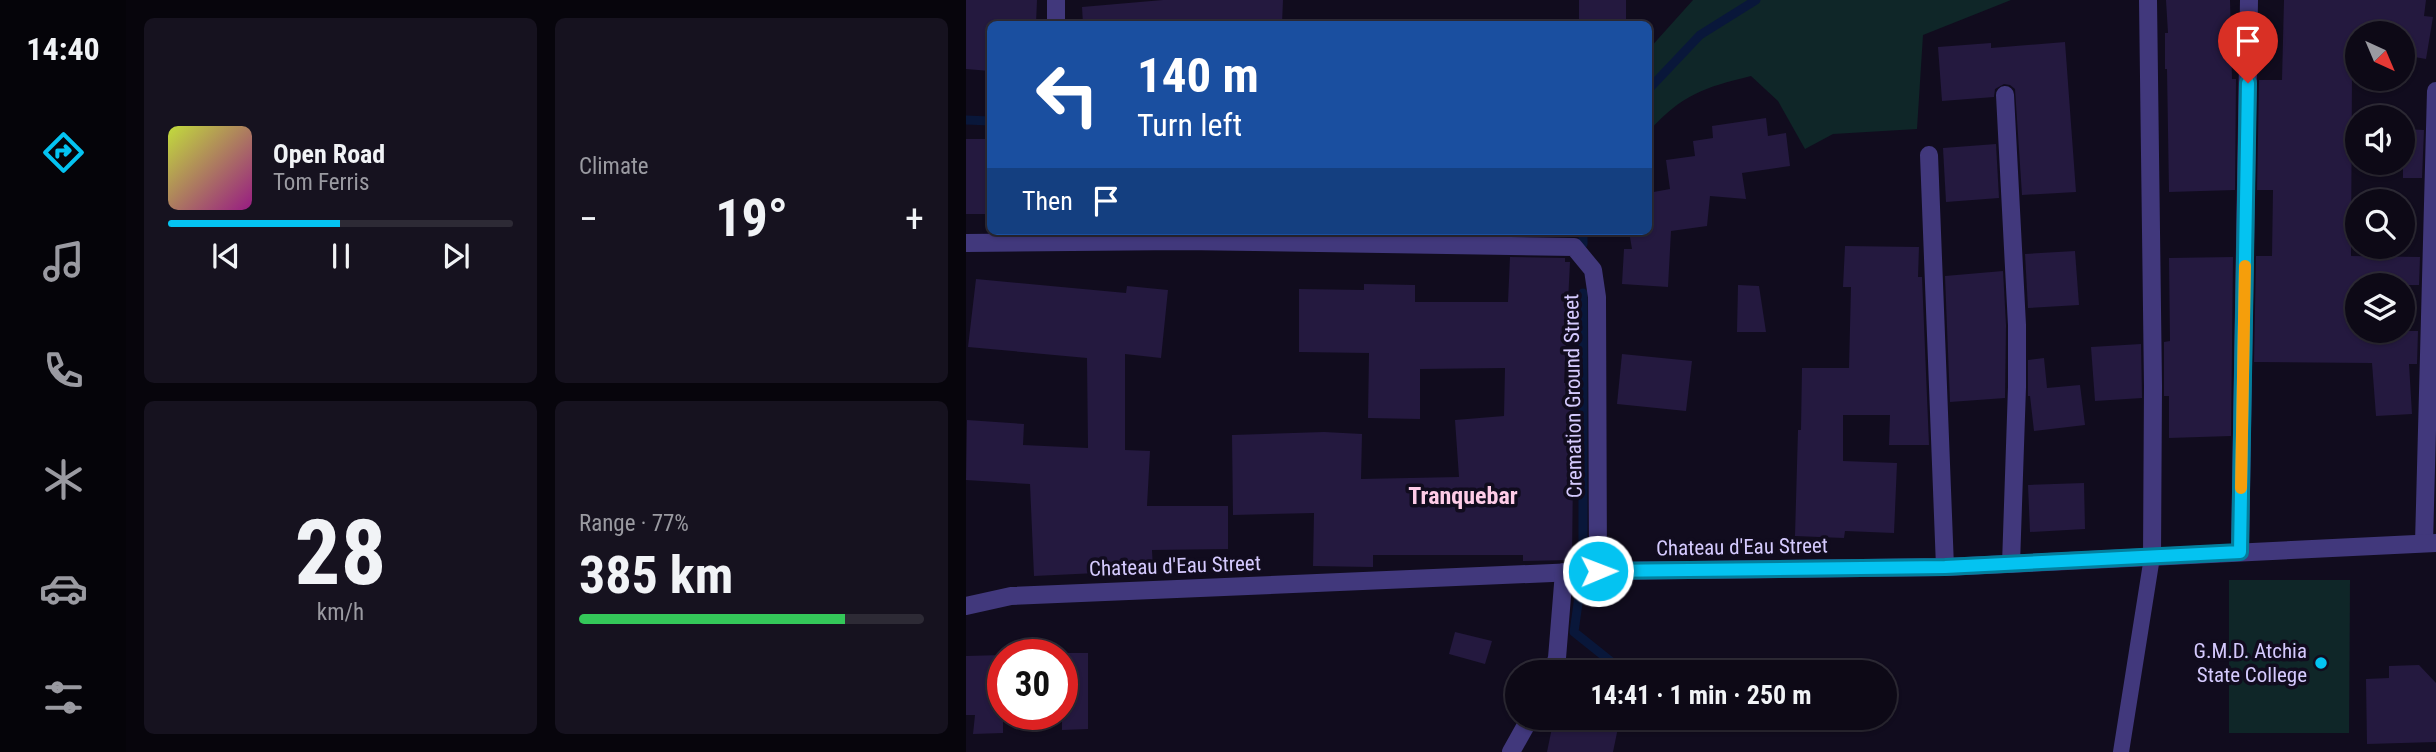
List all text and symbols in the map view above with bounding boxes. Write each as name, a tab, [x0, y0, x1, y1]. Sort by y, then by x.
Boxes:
pin	[2218, 11, 2278, 83]
north arrow	[2345, 21, 2415, 91]
map controls	[2345, 21, 2415, 343]
icon: arrive	[2229, 22, 2267, 60]
text: 14:40	[26, 30, 100, 68]
text: 140 m	[1137, 47, 1259, 104]
icon: left	[1022, 49, 1113, 140]
button: sound	[2345, 105, 2415, 175]
text: Turn left	[1137, 106, 1242, 144]
icon: directions	[39, 128, 88, 177]
text: Open Road	[273, 139, 385, 169]
text: Climate	[579, 153, 649, 180]
text: Tom Ferris	[273, 169, 369, 196]
icon: arrive	[1087, 182, 1125, 220]
text: Then	[1022, 186, 1073, 216]
text: 19°	[715, 188, 788, 249]
button: search	[2345, 189, 2415, 259]
text: −	[579, 197, 598, 241]
text: +	[905, 197, 924, 241]
icon: music	[39, 237, 88, 286]
icon: previous	[207, 237, 245, 275]
icon: pause	[322, 237, 360, 275]
icon: next	[437, 237, 475, 275]
button: layers	[2345, 273, 2415, 343]
street label: Cremation Ground Street	[1559, 294, 1587, 498]
icon: phone	[39, 346, 88, 395]
icon: climate	[39, 455, 88, 504]
district label: Tranquebar	[1408, 482, 1518, 510]
text: 28	[295, 500, 386, 606]
text: Range · 77%	[579, 510, 689, 537]
position arrow	[1561, 534, 1635, 608]
street label: Chateau d'Eau Street	[1656, 534, 1828, 560]
text: 385 km	[579, 545, 733, 606]
street label: Chateau d'Eau Street	[1089, 551, 1261, 581]
icon: car	[39, 564, 88, 613]
text: km/h	[317, 599, 364, 626]
speed limit sign: 30	[987, 639, 1078, 730]
place label: G.M.D. Atchia State College	[2193, 639, 2307, 687]
marker: G.M.D. Atchia State College	[2313, 655, 2329, 671]
icon: filters	[39, 673, 88, 722]
text: 14:41 · 1 min · 250 m	[1591, 680, 1811, 710]

